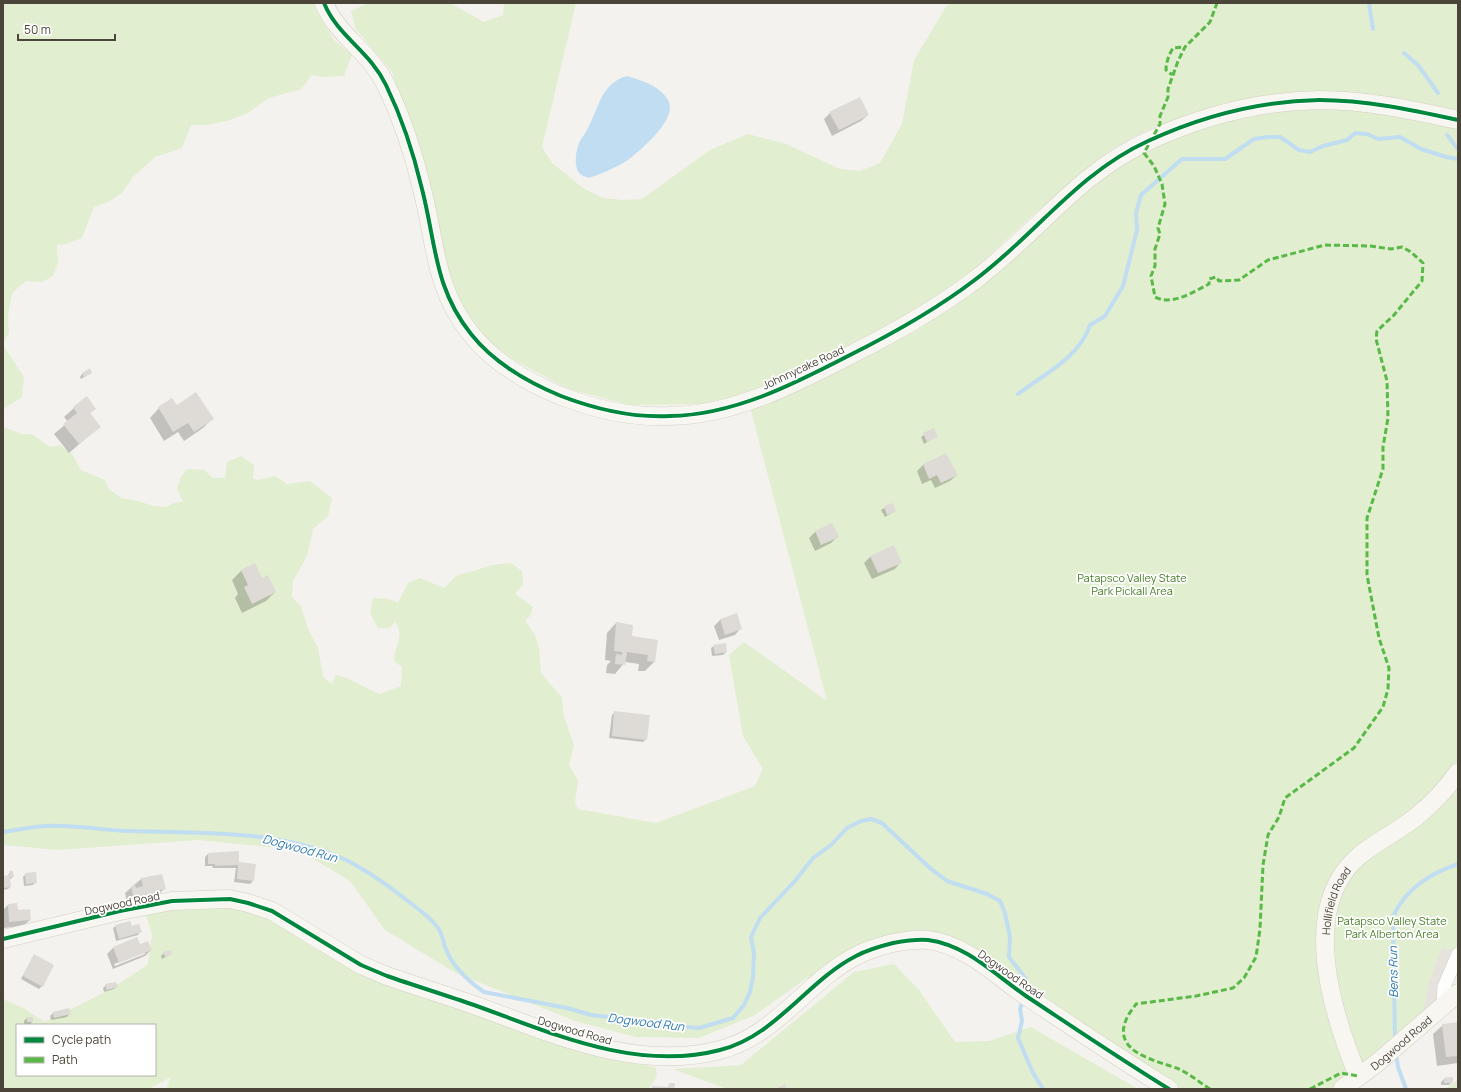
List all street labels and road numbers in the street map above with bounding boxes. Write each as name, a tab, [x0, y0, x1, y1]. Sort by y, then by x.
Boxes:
street label: Johnnycake Road	[760, 341, 846, 393]
street label: Hollifield Road	[1318, 863, 1354, 935]
street label: Dogwood Road	[83, 888, 161, 918]
street label: Dogwood Road	[975, 946, 1047, 1002]
street label: Dogwood Road	[536, 1012, 614, 1048]
street label: Dogwood Road	[1367, 1012, 1435, 1073]

